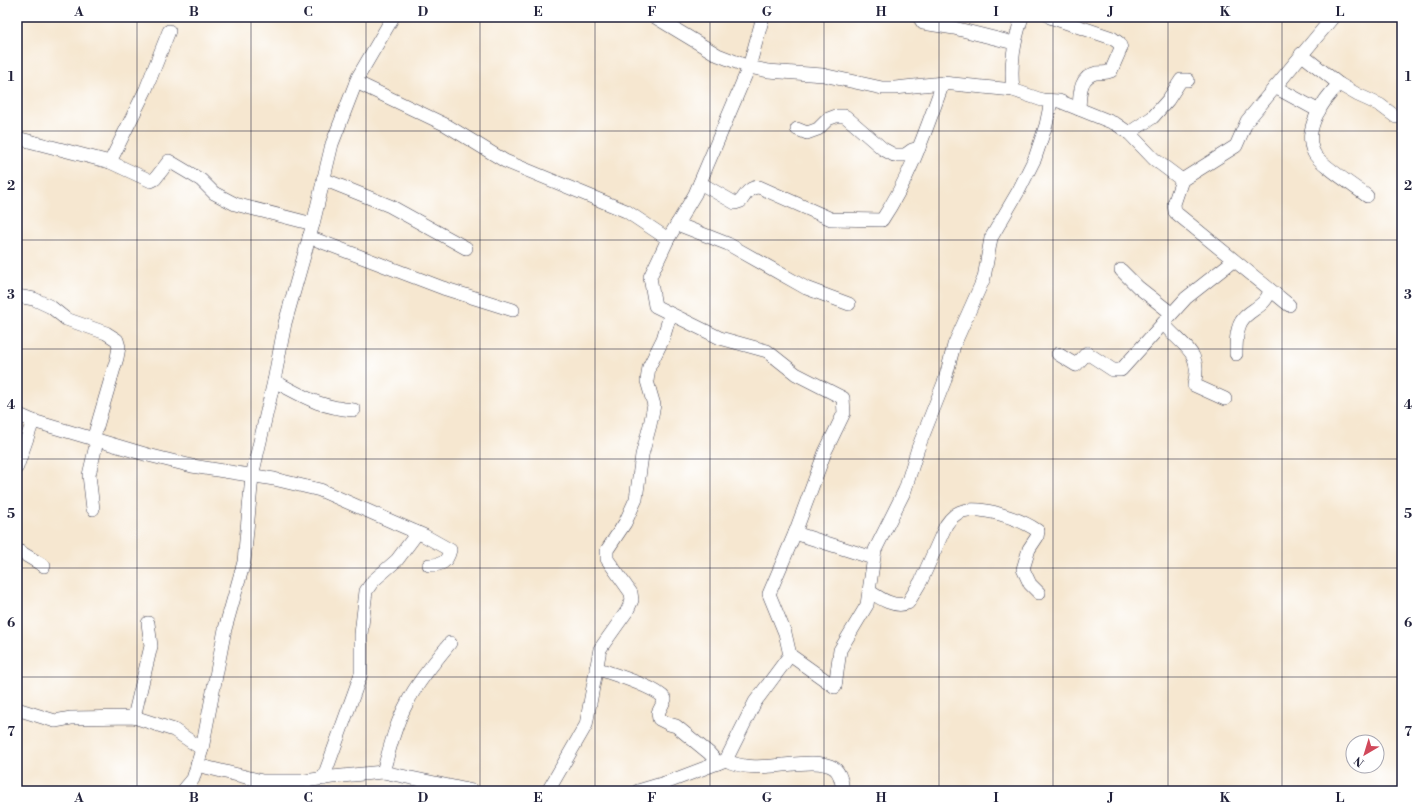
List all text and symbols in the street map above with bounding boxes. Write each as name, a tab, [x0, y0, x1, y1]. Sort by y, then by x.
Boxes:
text: A	[73, 4, 84, 20]
text: B	[189, 4, 199, 20]
text: C	[303, 4, 313, 20]
text: D	[418, 4, 428, 20]
text: E	[533, 4, 543, 20]
text: F	[647, 4, 657, 20]
text: G	[762, 4, 773, 20]
text: H	[876, 4, 887, 20]
text: I	[993, 4, 999, 20]
text: J	[1106, 4, 1114, 20]
text: K	[1220, 4, 1231, 20]
text: L	[1336, 4, 1345, 20]
text: 1	[8, 69, 15, 85]
text: 1	[1405, 69, 1412, 85]
text: 2	[7, 178, 15, 194]
text: 2	[1404, 178, 1412, 194]
text: 3	[7, 287, 15, 303]
text: 3	[1404, 287, 1412, 303]
text: 4	[7, 397, 16, 413]
text: 4	[1404, 397, 1413, 413]
text: 5	[7, 506, 15, 522]
text: 5	[1404, 506, 1412, 522]
text: 6	[7, 615, 15, 631]
text: 6	[1404, 615, 1412, 631]
text: 7	[7, 724, 15, 740]
text: 7	[1404, 724, 1412, 740]
north arrow	[1345, 734, 1385, 774]
text: N	[1351, 753, 1367, 769]
text: A	[73, 790, 84, 806]
text: B	[189, 790, 199, 806]
text: C	[303, 790, 313, 806]
text: D	[418, 790, 428, 806]
text: E	[533, 790, 543, 806]
text: F	[647, 790, 657, 806]
text: G	[762, 790, 773, 806]
text: H	[876, 790, 887, 806]
text: I	[993, 790, 999, 806]
text: J	[1106, 790, 1114, 806]
text: K	[1220, 790, 1231, 806]
text: L	[1336, 790, 1345, 806]

